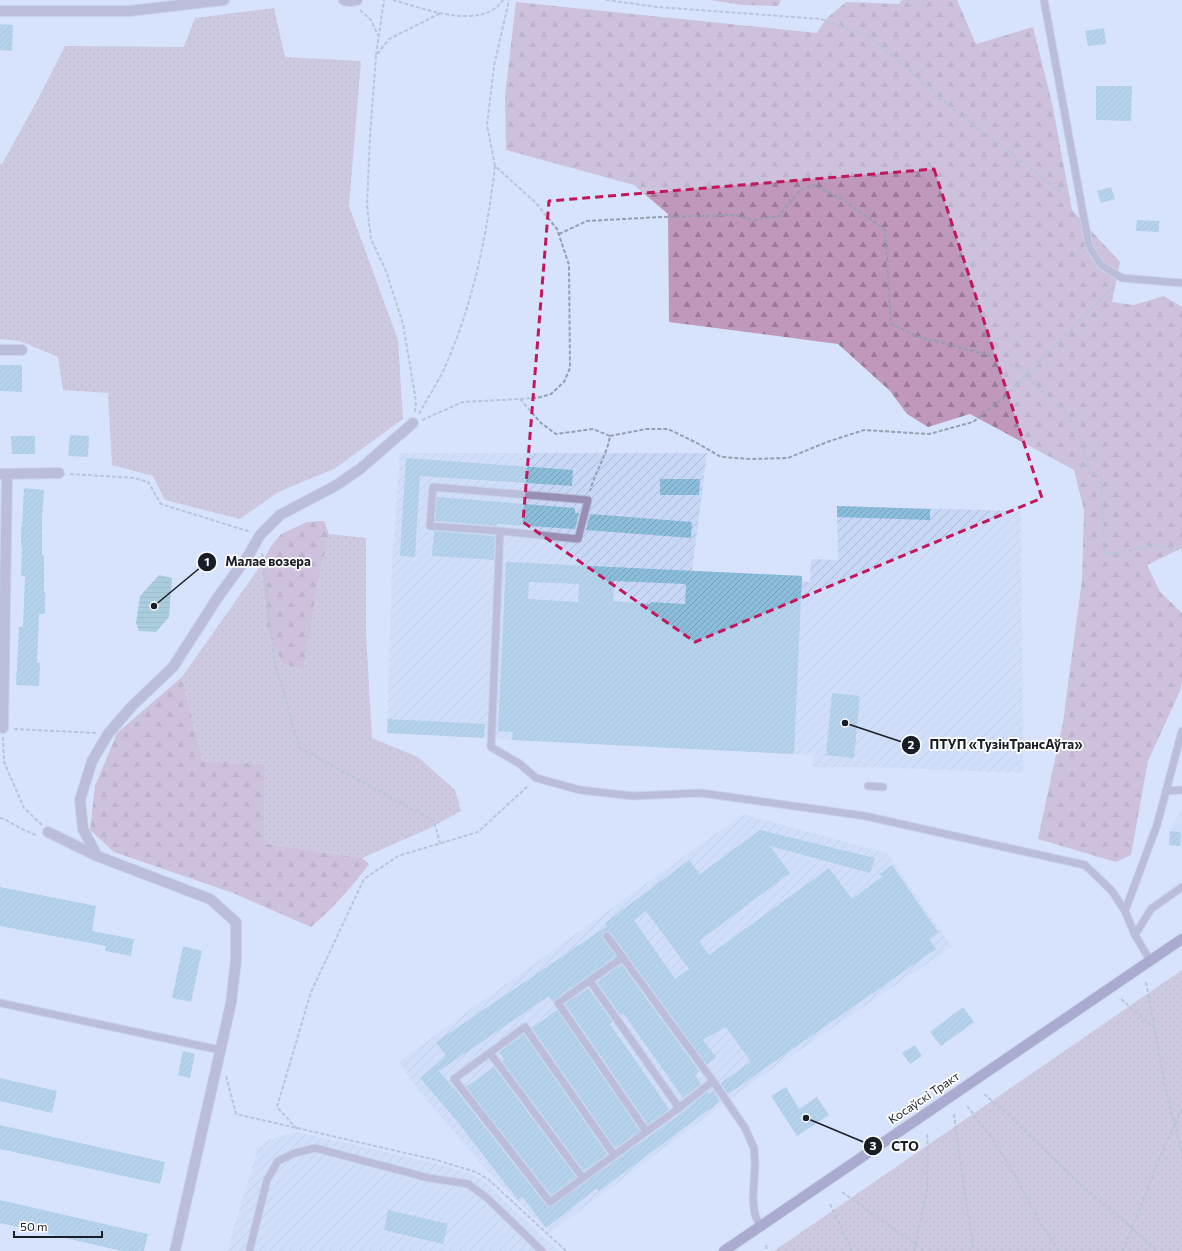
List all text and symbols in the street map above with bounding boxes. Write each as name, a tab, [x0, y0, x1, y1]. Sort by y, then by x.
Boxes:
callout: Малае возера	[197, 549, 319, 574]
text: Малае возера	[225, 553, 311, 569]
text: 1	[204, 554, 210, 568]
callout: ПТУП «ТузінТрансАўта»	[901, 732, 1090, 757]
text: ПТУП «ТузінТрансАўта»	[929, 736, 1083, 752]
text: 2	[908, 737, 915, 751]
street label: Косаўскі Тракт	[885, 1068, 962, 1126]
callout: СТО	[863, 1134, 927, 1159]
text: 3	[870, 1138, 877, 1152]
text: СТО	[891, 1138, 919, 1154]
scale bar	[14, 1213, 102, 1239]
text: 50 m	[20, 1219, 48, 1233]

